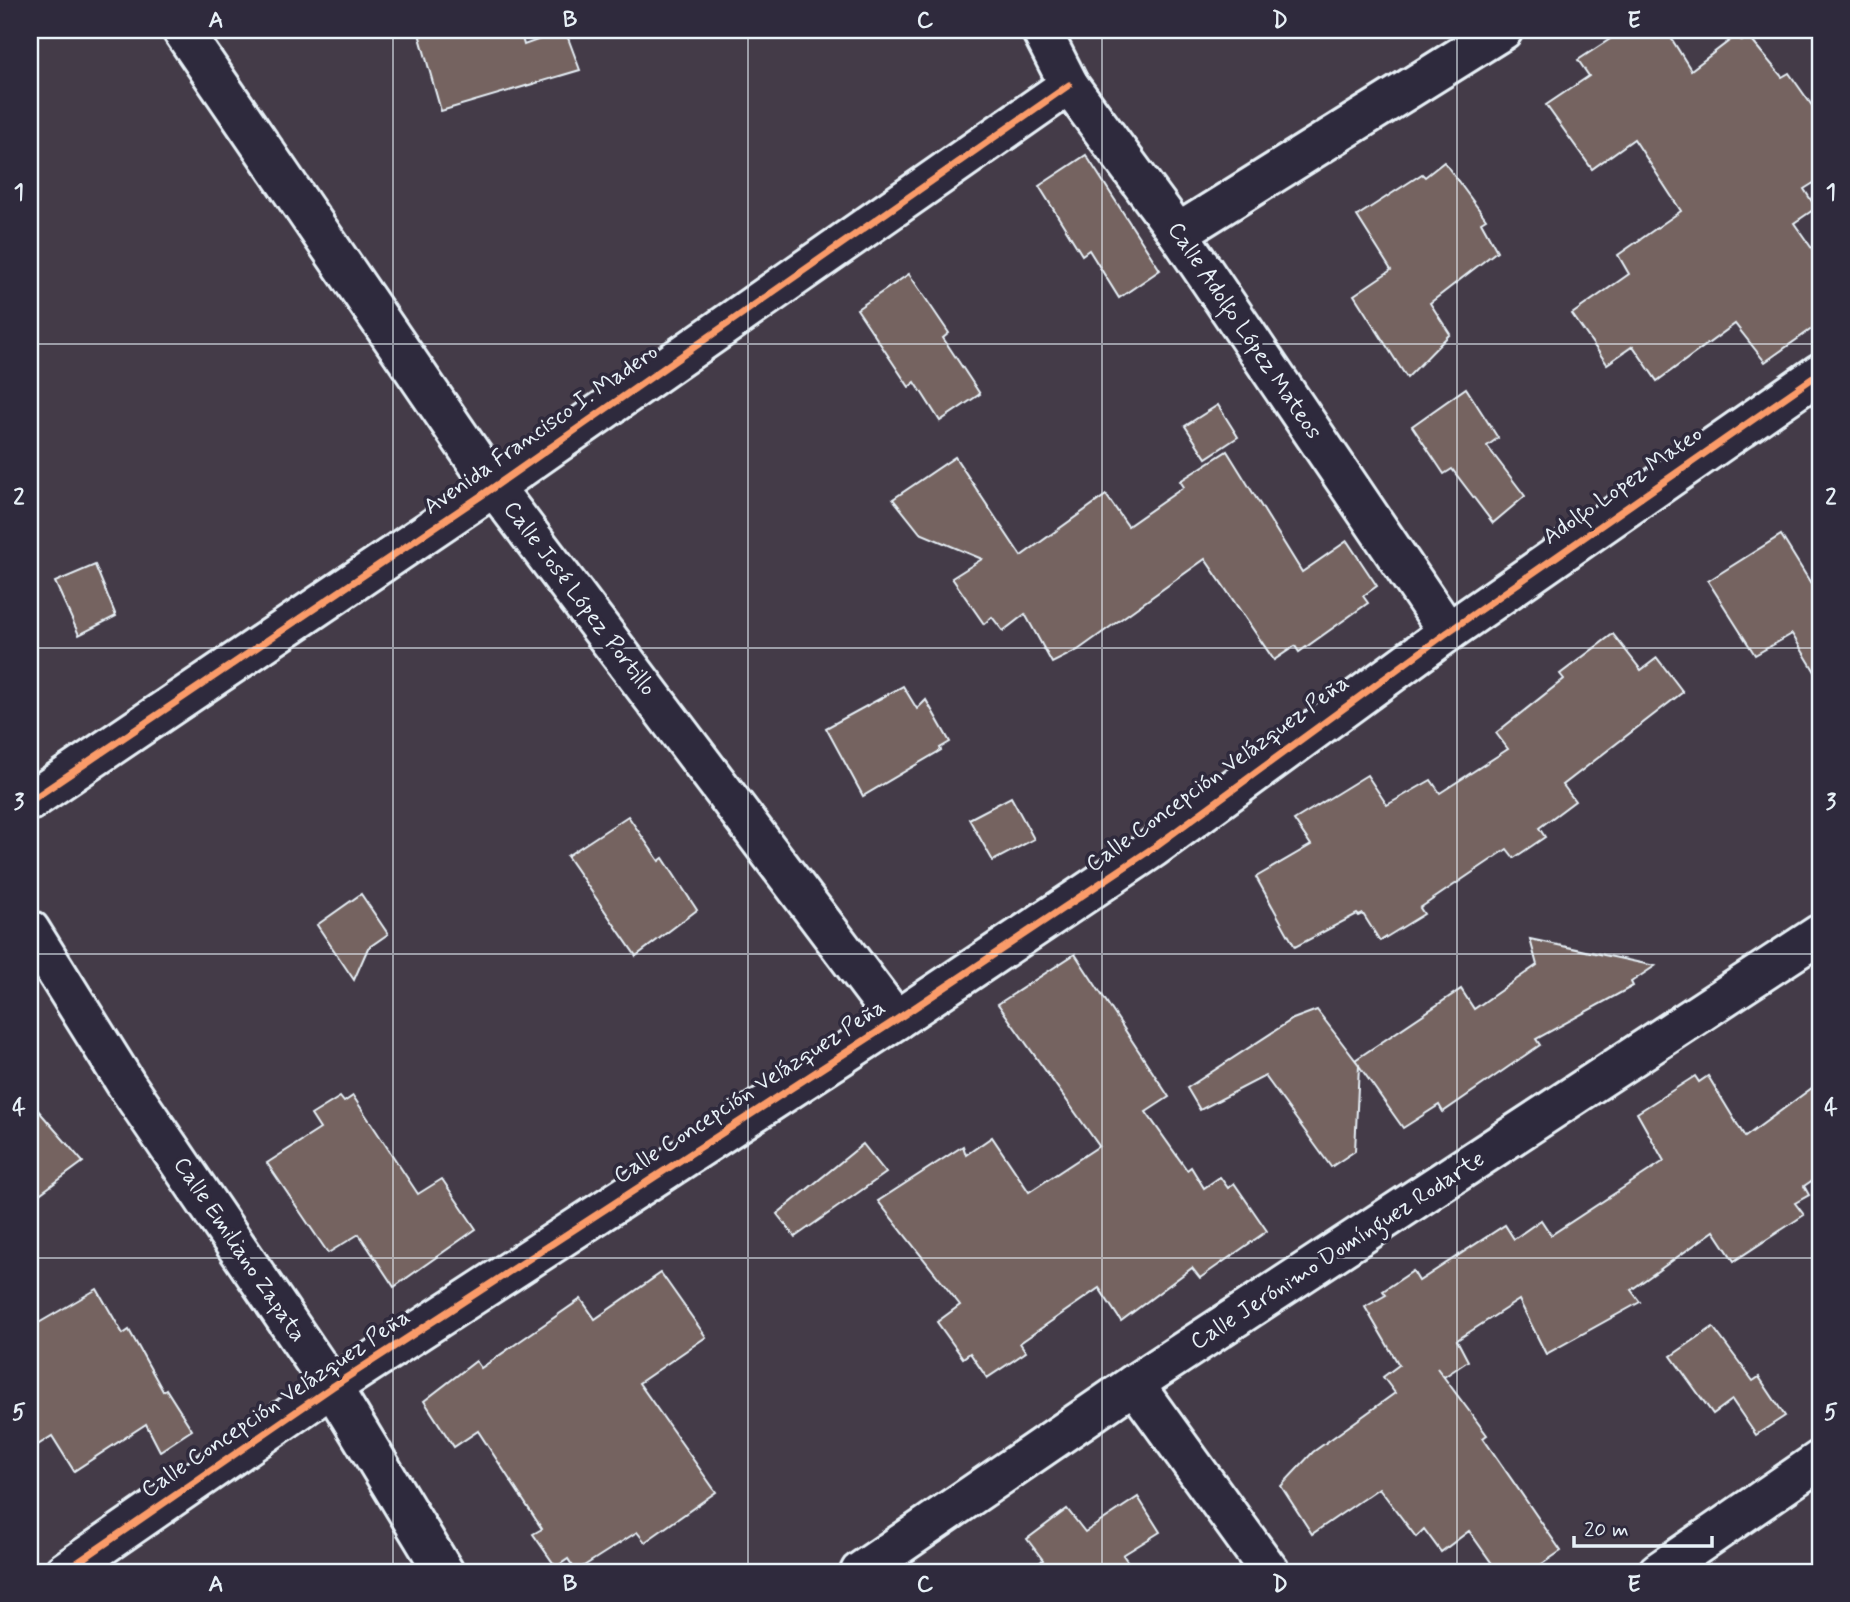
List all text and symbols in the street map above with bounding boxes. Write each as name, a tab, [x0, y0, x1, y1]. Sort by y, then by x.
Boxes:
text: A	[208, 6, 224, 36]
text: B	[563, 6, 578, 36]
text: C	[917, 6, 934, 36]
text: D	[1272, 6, 1288, 36]
text: E	[1627, 6, 1641, 36]
text: 1	[14, 178, 24, 208]
text: 1	[1826, 178, 1836, 208]
street label: Calle Adolfo López Mateos	[1159, 216, 1328, 446]
street label: Avenida Francisco I. Madero	[418, 338, 664, 522]
street label: Adolfo Lopez Mateo	[1537, 420, 1709, 553]
text: 2	[13, 483, 25, 513]
text: 2	[1825, 483, 1837, 513]
street label: Calle José López Portillo	[496, 495, 662, 703]
street label: Calle Concepción Velázquez Peña	[1080, 668, 1356, 880]
text: 3	[14, 788, 25, 818]
text: 3	[1826, 788, 1837, 818]
street label: Calle Concepción Velázquez Peña	[608, 993, 892, 1191]
text: 4	[12, 1093, 26, 1123]
text: 4	[1824, 1093, 1838, 1123]
street label: Calle Jerónimo Domínguez Rodarte	[1185, 1144, 1492, 1359]
street label: Calle Emiliano Zapata	[166, 1152, 312, 1348]
street label: Calle Concepción Velázquez Peña	[136, 1303, 416, 1505]
text: 5	[12, 1398, 26, 1428]
text: 5	[1824, 1398, 1838, 1428]
scale bar	[1574, 1504, 1712, 1548]
text: 20 m	[1584, 1516, 1629, 1544]
text: A	[208, 1570, 224, 1600]
text: B	[563, 1570, 578, 1600]
text: C	[917, 1570, 934, 1600]
text: D	[1272, 1570, 1288, 1600]
text: E	[1627, 1570, 1641, 1600]

